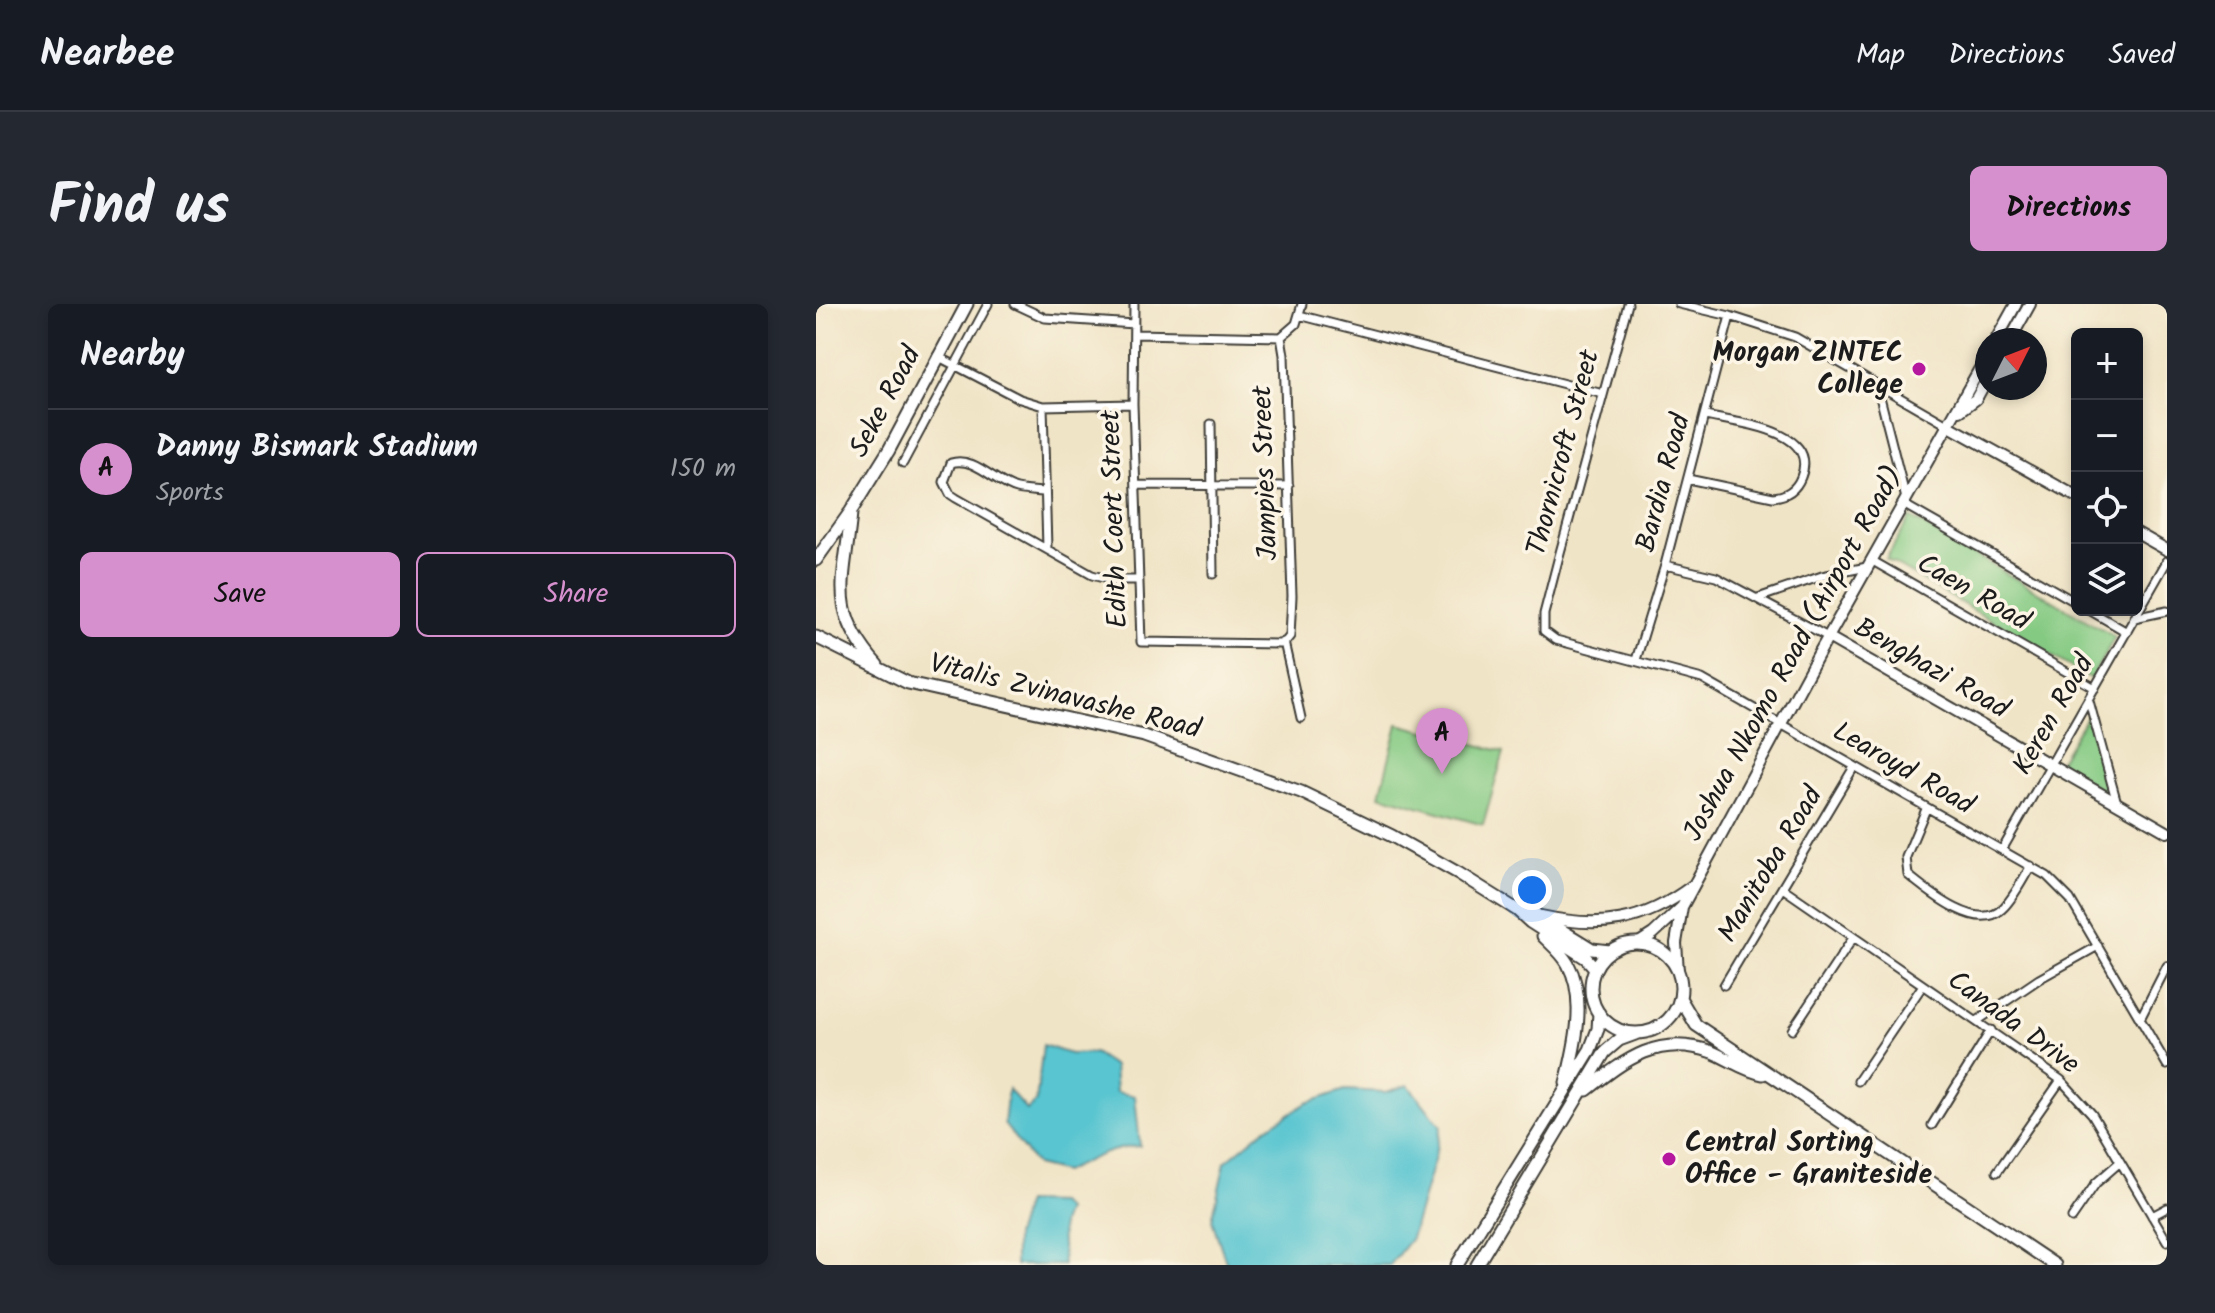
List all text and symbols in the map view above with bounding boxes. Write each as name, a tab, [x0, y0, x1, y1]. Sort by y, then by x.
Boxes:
text: Nearbee	[40, 25, 174, 85]
text: Map	[1856, 33, 1905, 78]
text: Directions	[1949, 33, 2065, 78]
text: Saved	[2109, 33, 2175, 78]
text: Find us	[48, 163, 229, 253]
button: Directions	[1970, 166, 2167, 251]
north arrow	[1975, 328, 2047, 400]
map controls	[2071, 328, 2143, 616]
button: +	[2071, 328, 2143, 400]
text: Nearby	[80, 329, 185, 383]
place label: Morgan ZINTEC College	[1713, 331, 1903, 408]
street label: Seke Road	[838, 337, 935, 466]
street label: Thornicroft Street	[1515, 344, 1613, 561]
marker: Morgan ZINTEC College	[1910, 360, 1928, 378]
street label: Jampies Street	[1240, 383, 1292, 561]
button: −	[2071, 400, 2143, 472]
street label: Edith Coert Street	[1089, 408, 1141, 629]
street label: Bardia Road	[1624, 408, 1704, 557]
text: Danny Bismark Stadium	[156, 424, 478, 472]
text: A	[98, 448, 114, 490]
text: 150 m	[670, 448, 736, 490]
street label: Joshua Nkomo Road (Airport Road)	[1672, 458, 1916, 850]
text: Sports	[156, 472, 224, 514]
button: locate	[2071, 472, 2143, 544]
street label: Caen Road	[1908, 542, 2039, 644]
button: layers	[2071, 544, 2143, 616]
button: Save	[80, 552, 400, 637]
button: Share	[416, 552, 736, 637]
street label: Benghazi Road	[1845, 606, 2018, 732]
street label: Vitalis Zvinavashe Road	[925, 642, 1206, 753]
street label: Keren Road	[2001, 645, 2107, 784]
pin: A	[1416, 708, 1468, 774]
street label: Learoyd Road	[1824, 710, 1983, 828]
street label: Manitoba Road	[1707, 777, 1836, 952]
your location	[1512, 870, 1552, 910]
street label: Canada Drive	[1937, 959, 2089, 1087]
place label: Central Sorting Office - Graniteside	[1685, 1121, 1932, 1198]
marker: Central Sorting Office - Graniteside	[1660, 1150, 1678, 1168]

